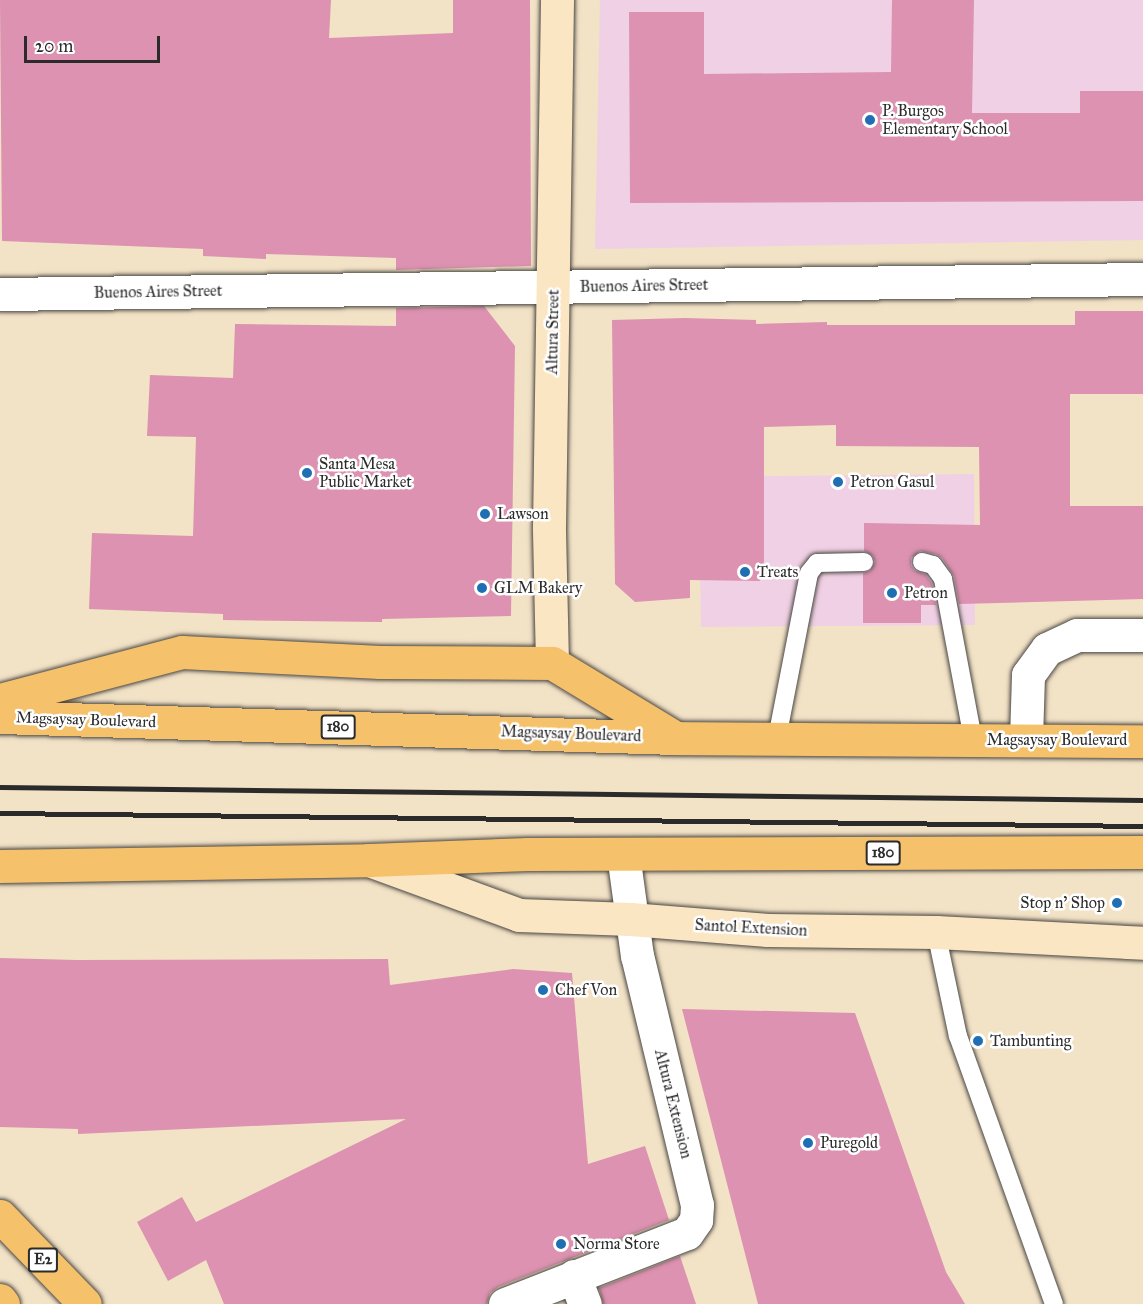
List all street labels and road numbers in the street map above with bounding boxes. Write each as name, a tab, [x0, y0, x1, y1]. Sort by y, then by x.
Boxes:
street label: Buenos Aires Street	[580, 275, 708, 297]
street label: Buenos Aires Street	[94, 281, 222, 303]
street label: Altura Street	[543, 289, 563, 375]
street label: Magsaysay Boulevard	[15, 708, 157, 732]
road number: 180	[320, 715, 356, 739]
street label: Magsaysay Boulevard	[500, 722, 642, 746]
street label: Magsaysay Boulevard	[987, 730, 1127, 750]
road number: 180	[865, 841, 901, 865]
street label: Santol Extension	[694, 915, 808, 941]
street label: Altura Extension	[650, 1047, 696, 1161]
road number: E2	[26, 1248, 60, 1272]

